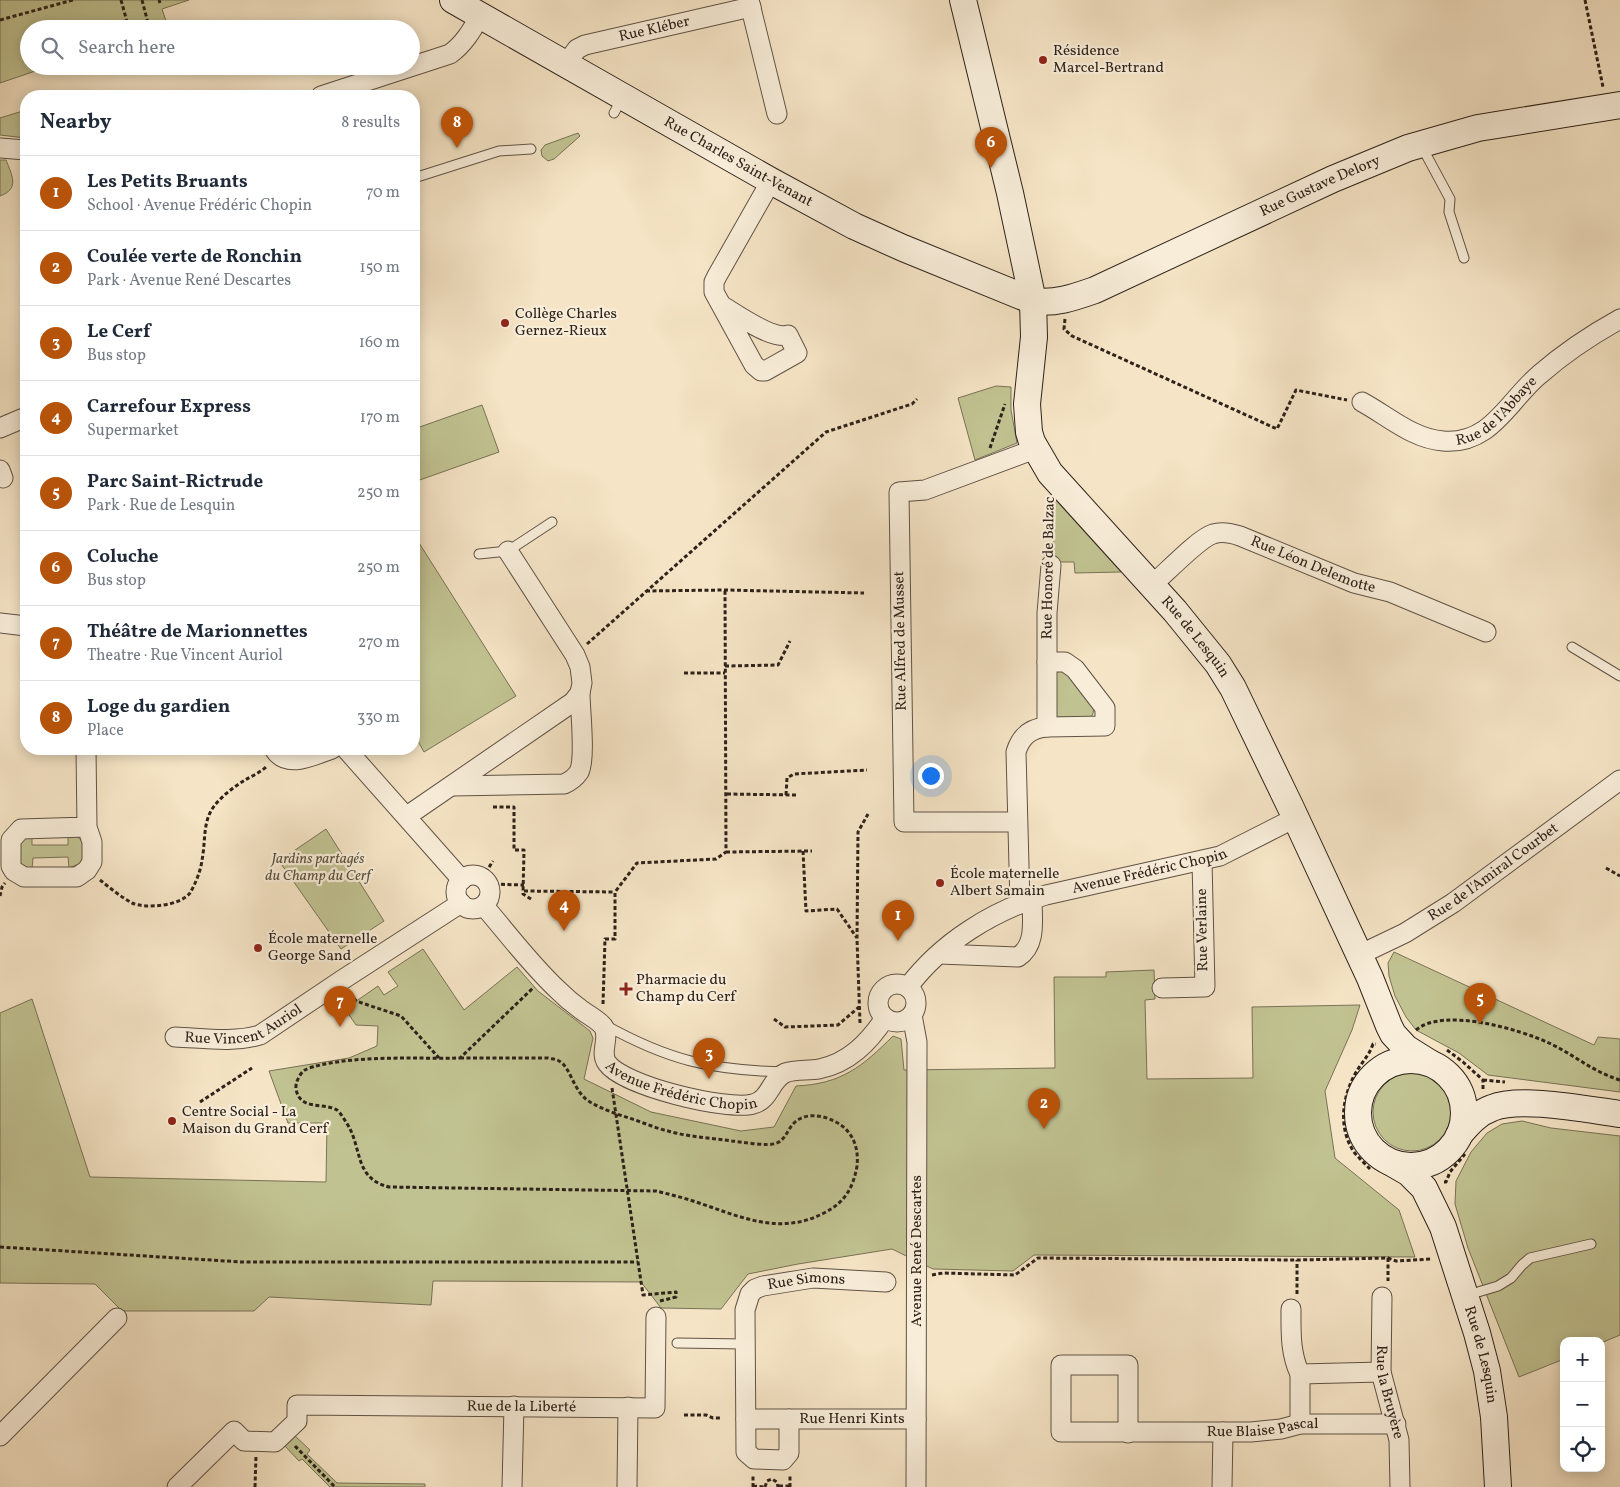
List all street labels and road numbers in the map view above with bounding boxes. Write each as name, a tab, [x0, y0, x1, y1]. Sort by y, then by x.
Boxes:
street label: Rue Kléber	[617, 11, 692, 47]
street label: Rue Charles Saint-Venant	[660, 112, 817, 212]
street label: Rue Gustave Delory	[1256, 150, 1384, 222]
street label: Rue de l'Abbaye	[1454, 371, 1542, 451]
street label: Rue Honoré de Balzac	[1037, 496, 1061, 640]
street label: Rue Léon Delemotte	[1247, 531, 1378, 598]
street label: Rue Alfred de Musset	[889, 571, 913, 711]
street label: Rue de Lesquin	[1156, 592, 1235, 682]
street label: Rue de l'Amiral Courbet	[1424, 818, 1563, 927]
street label: Avenue Frédéric Chopin	[1070, 843, 1231, 899]
street label: Rue Verlaine	[1192, 888, 1214, 972]
street label: Rue Vincent Auriol	[184, 999, 306, 1050]
street label: Avenue Frédéric Chopin	[600, 1056, 760, 1116]
street label: Avenue René Descartes	[907, 1175, 928, 1327]
street label: Rue Simons	[766, 1267, 846, 1296]
street label: Rue de Lesquin	[1459, 1303, 1502, 1405]
street label: Rue la Bruyère	[1371, 1345, 1409, 1441]
street label: Rue de la Liberté	[467, 1396, 576, 1418]
street label: Rue Henri Kints	[799, 1409, 905, 1430]
street label: Rue Blaise Pascal	[1207, 1414, 1319, 1443]

